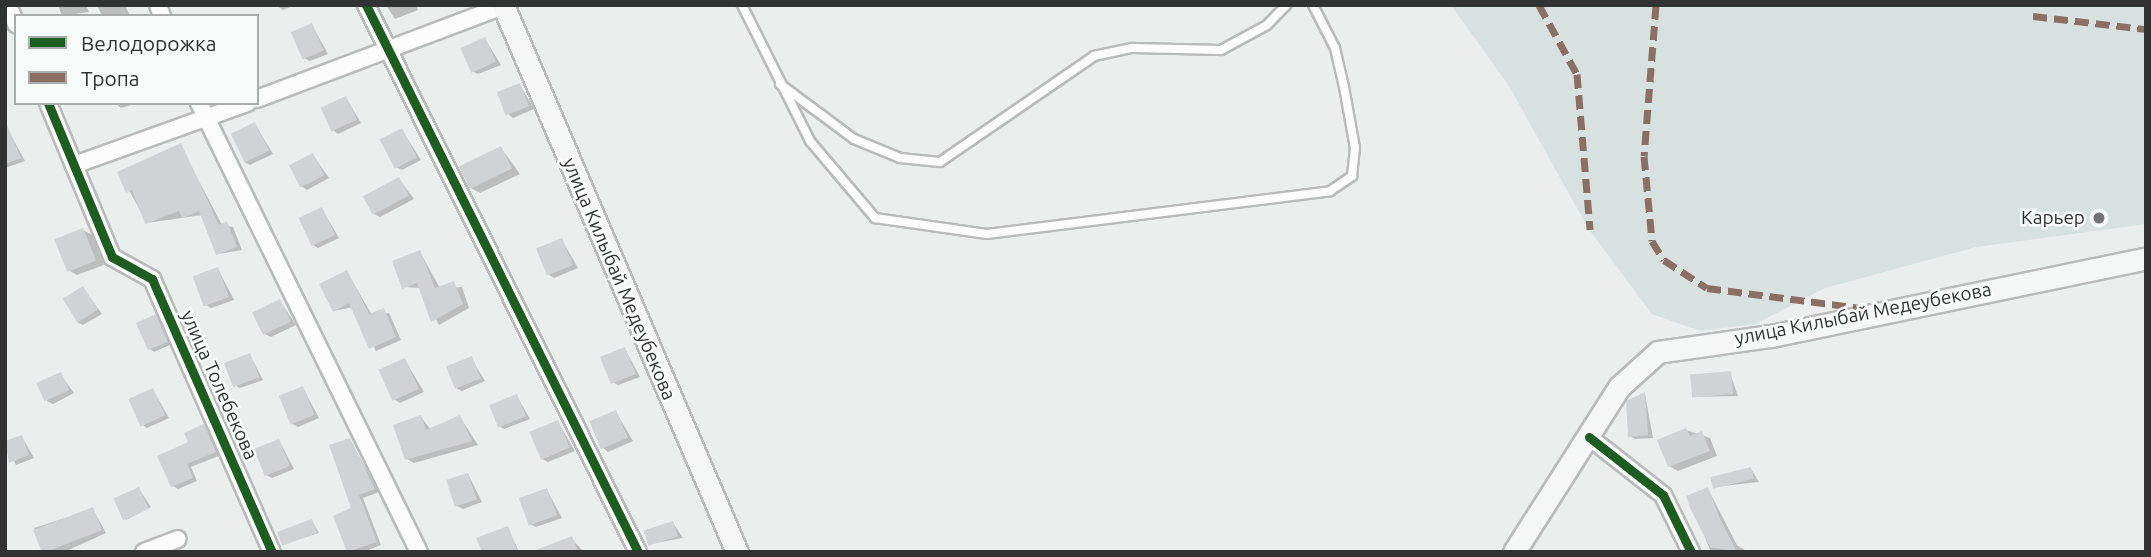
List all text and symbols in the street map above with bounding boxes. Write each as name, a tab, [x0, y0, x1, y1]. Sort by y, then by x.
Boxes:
legend	[14, 14, 259, 105]
text: Велодорожка	[81, 31, 217, 55]
text: Тропа	[81, 66, 140, 90]
street label: улица Килыбай Медеубекова	[558, 154, 680, 404]
place label: Карьер	[2021, 207, 2085, 229]
marker: Карьер	[2091, 210, 2107, 226]
street label: улица Килыбай Медеубекова	[1733, 278, 1993, 350]
street label: улица Толебекова	[176, 307, 262, 463]

